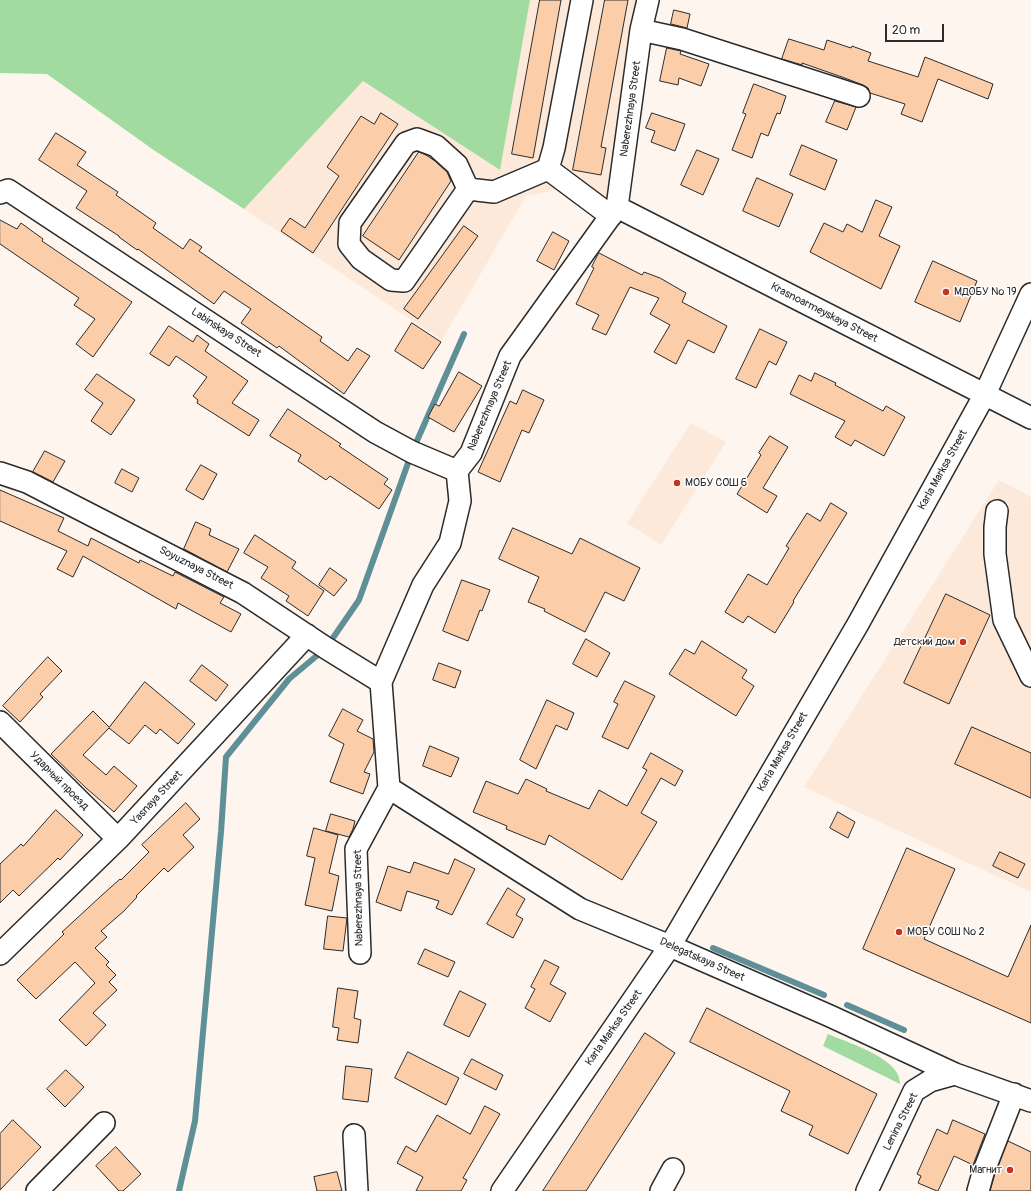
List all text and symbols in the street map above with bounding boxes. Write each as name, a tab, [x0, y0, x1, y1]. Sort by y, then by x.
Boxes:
scale bar	[887, 16, 946, 42]
text: 20 m	[892, 23, 920, 38]
street label: Naberezhnaya Street	[618, 60, 644, 158]
street label: Krasnoarmeyskaya Street	[768, 280, 880, 346]
place label: МДОБУ № 19	[954, 285, 1017, 299]
marker: МДОБУ № 19	[941, 287, 951, 297]
street label: Labinskaya Street	[188, 305, 264, 361]
street label: Naberezhnaya Street	[465, 359, 515, 453]
street label: Karla Marksa Street	[916, 428, 970, 512]
place label: МОБУ СОШ 6	[685, 476, 747, 490]
marker: МОБУ СОШ 6	[672, 478, 682, 488]
street label: Soyuznaya Street	[157, 544, 235, 592]
place label: Детский дом	[894, 635, 955, 649]
marker: Детский дом	[958, 637, 968, 647]
street label: Karla Marksa Street	[755, 710, 811, 794]
street label: Ударный проезд	[27, 749, 91, 813]
street label: Yasnaya Street	[129, 768, 185, 828]
street label: Naberezhnaya Street	[352, 850, 366, 946]
place label: МОБУ СОШ № 2	[907, 925, 985, 939]
marker: МОБУ СОШ № 2	[894, 927, 904, 937]
street label: Delegatskaya Street	[657, 935, 747, 985]
street label: Karla Marksa Street	[583, 988, 645, 1068]
street label: Lenina Street	[881, 1091, 921, 1153]
place label: Магнит	[969, 1163, 1002, 1177]
marker: Магнит	[1005, 1165, 1015, 1175]

